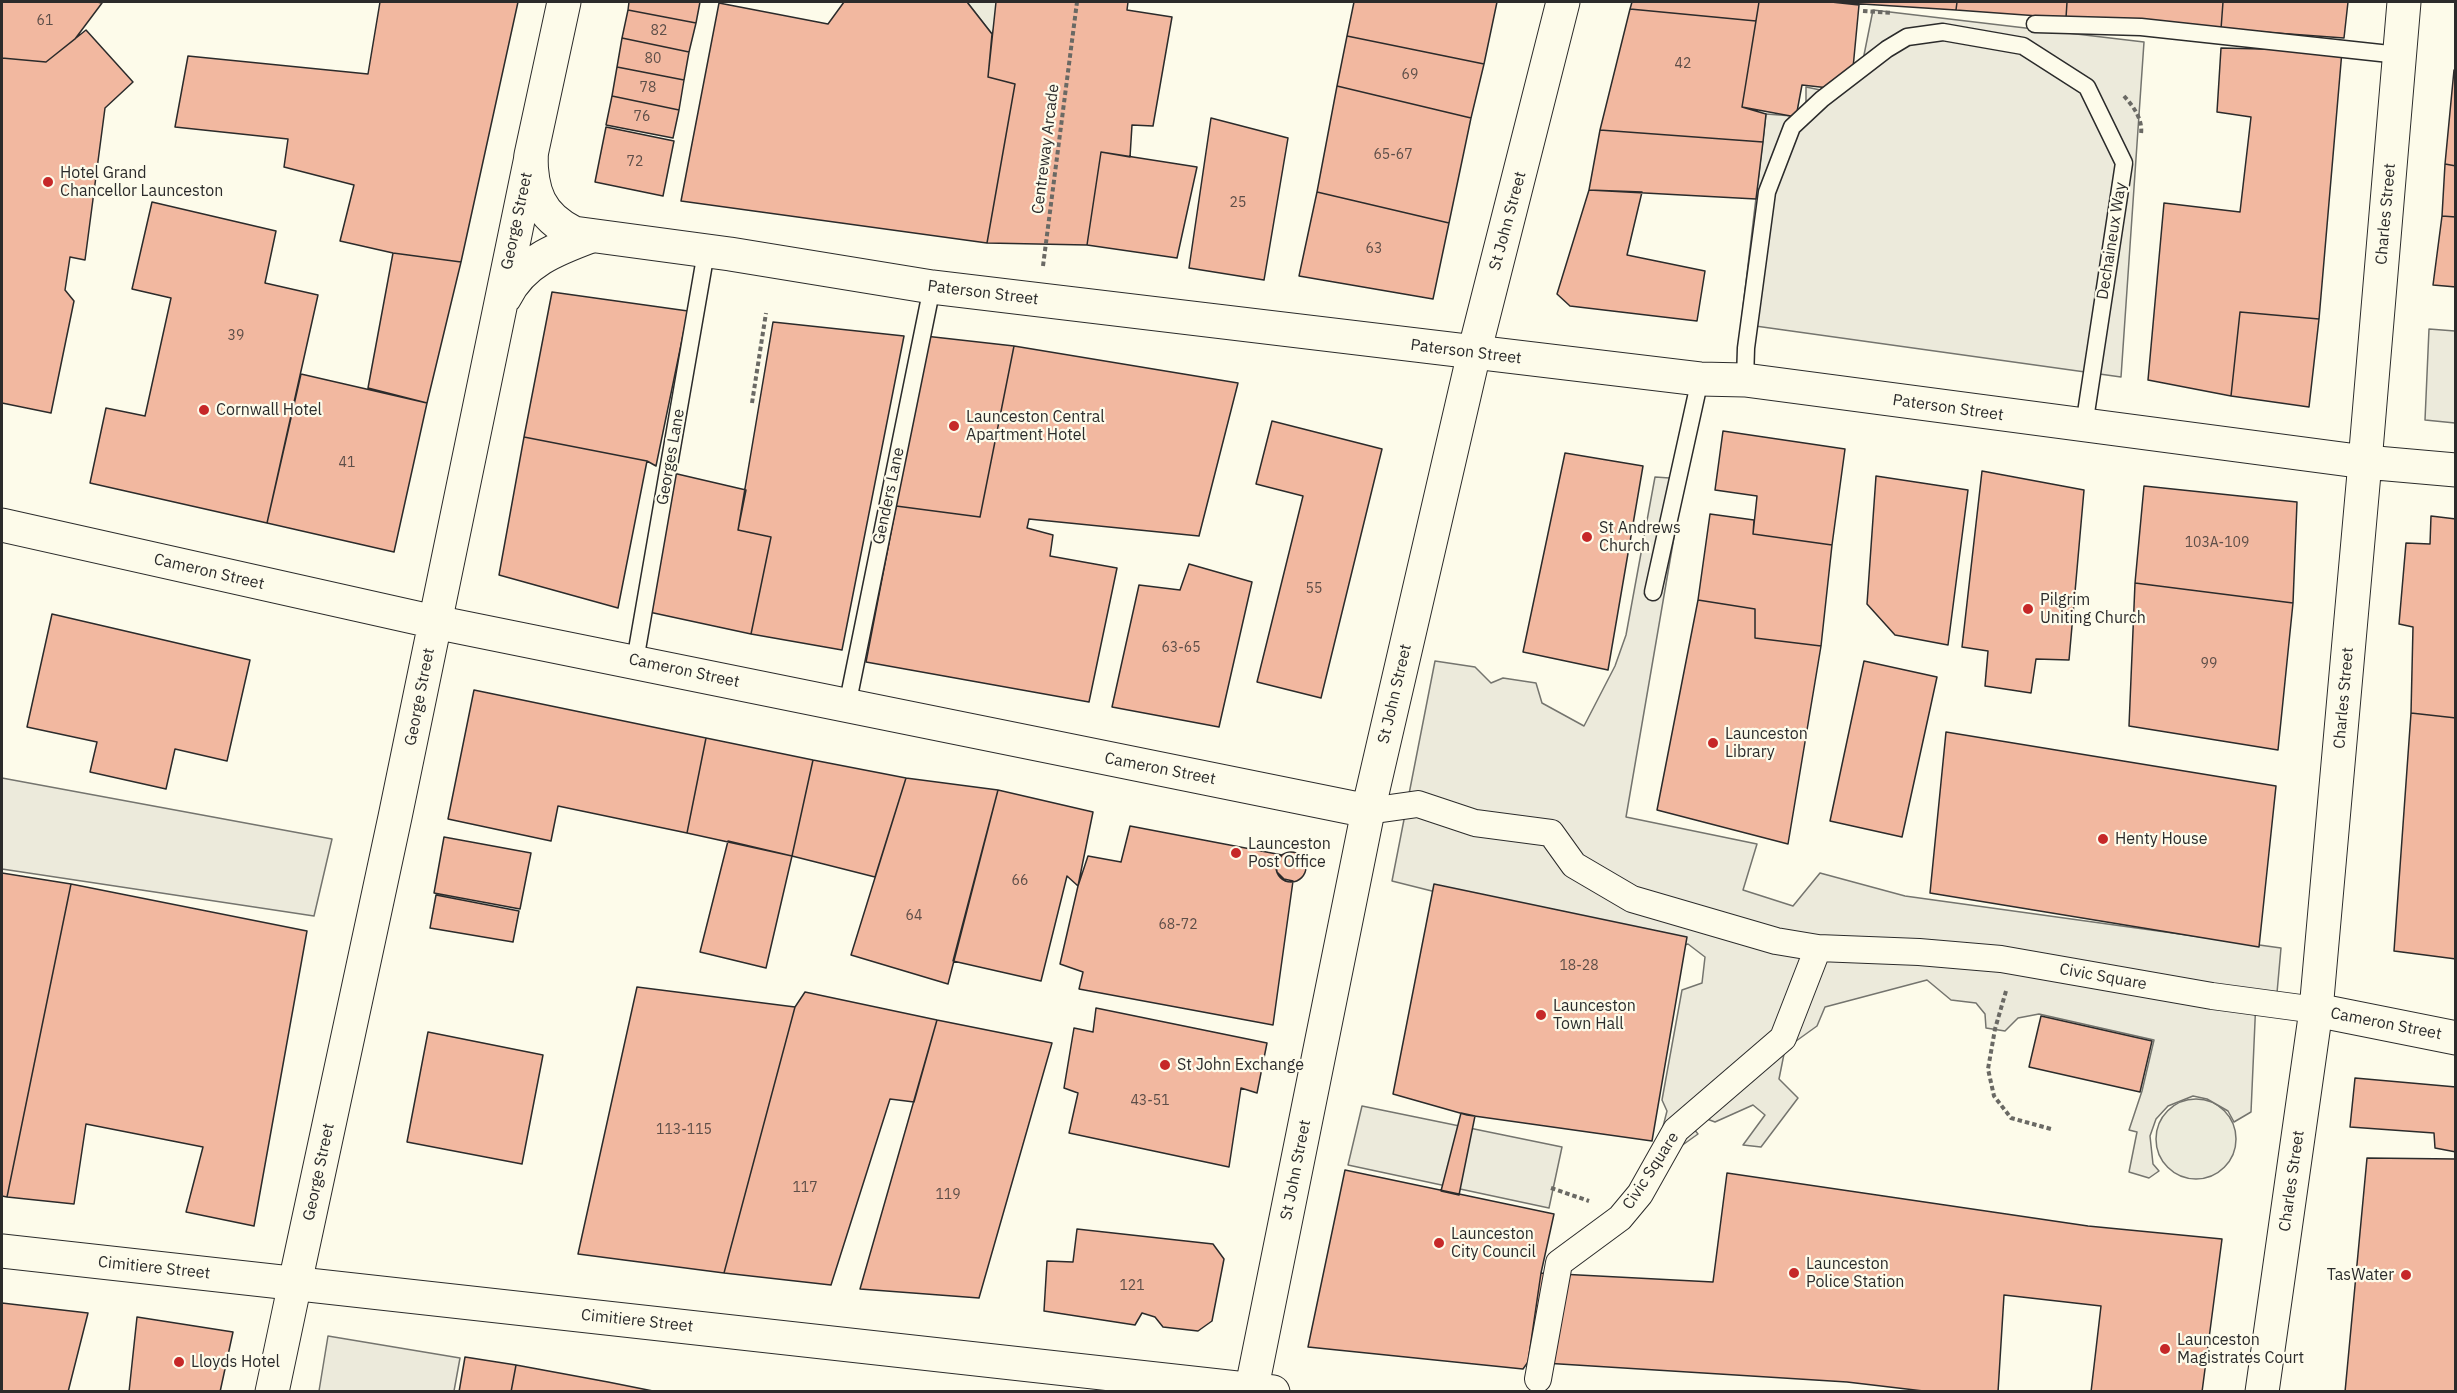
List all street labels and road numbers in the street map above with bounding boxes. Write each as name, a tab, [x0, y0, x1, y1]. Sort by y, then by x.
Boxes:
street label: Centreway Arcade	[1028, 83, 1064, 215]
street label: Charles Street	[2372, 162, 2400, 266]
street label: St John Street	[1486, 169, 1530, 273]
street label: George Street	[497, 171, 537, 271]
street label: Dechaineux Way	[2093, 181, 2131, 301]
street label: Paterson Street	[926, 277, 1040, 309]
street label: Paterson Street	[1409, 336, 1523, 368]
street label: Paterson Street	[1891, 391, 2005, 425]
street label: Georges Lane	[653, 407, 689, 507]
street label: Genders Lane	[869, 446, 909, 546]
street label: Cameron Street	[152, 550, 266, 594]
street label: St John Street	[1374, 642, 1416, 746]
street label: George Street	[401, 646, 439, 748]
street label: Charles Street	[2330, 646, 2358, 750]
street label: Cameron Street	[627, 650, 741, 692]
street label: Cameron Street	[1103, 749, 1217, 789]
street label: Civic Square	[2058, 960, 2148, 994]
street label: Cameron Street	[2329, 1004, 2443, 1044]
street label: St John Street	[1277, 1118, 1315, 1222]
street label: George Street	[299, 1122, 339, 1222]
street label: Civic Square	[1619, 1129, 1683, 1213]
street label: Charles Street	[2275, 1129, 2309, 1233]
street label: Cimitiere Street	[97, 1253, 211, 1283]
street label: Cimitiere Street	[580, 1306, 694, 1336]

